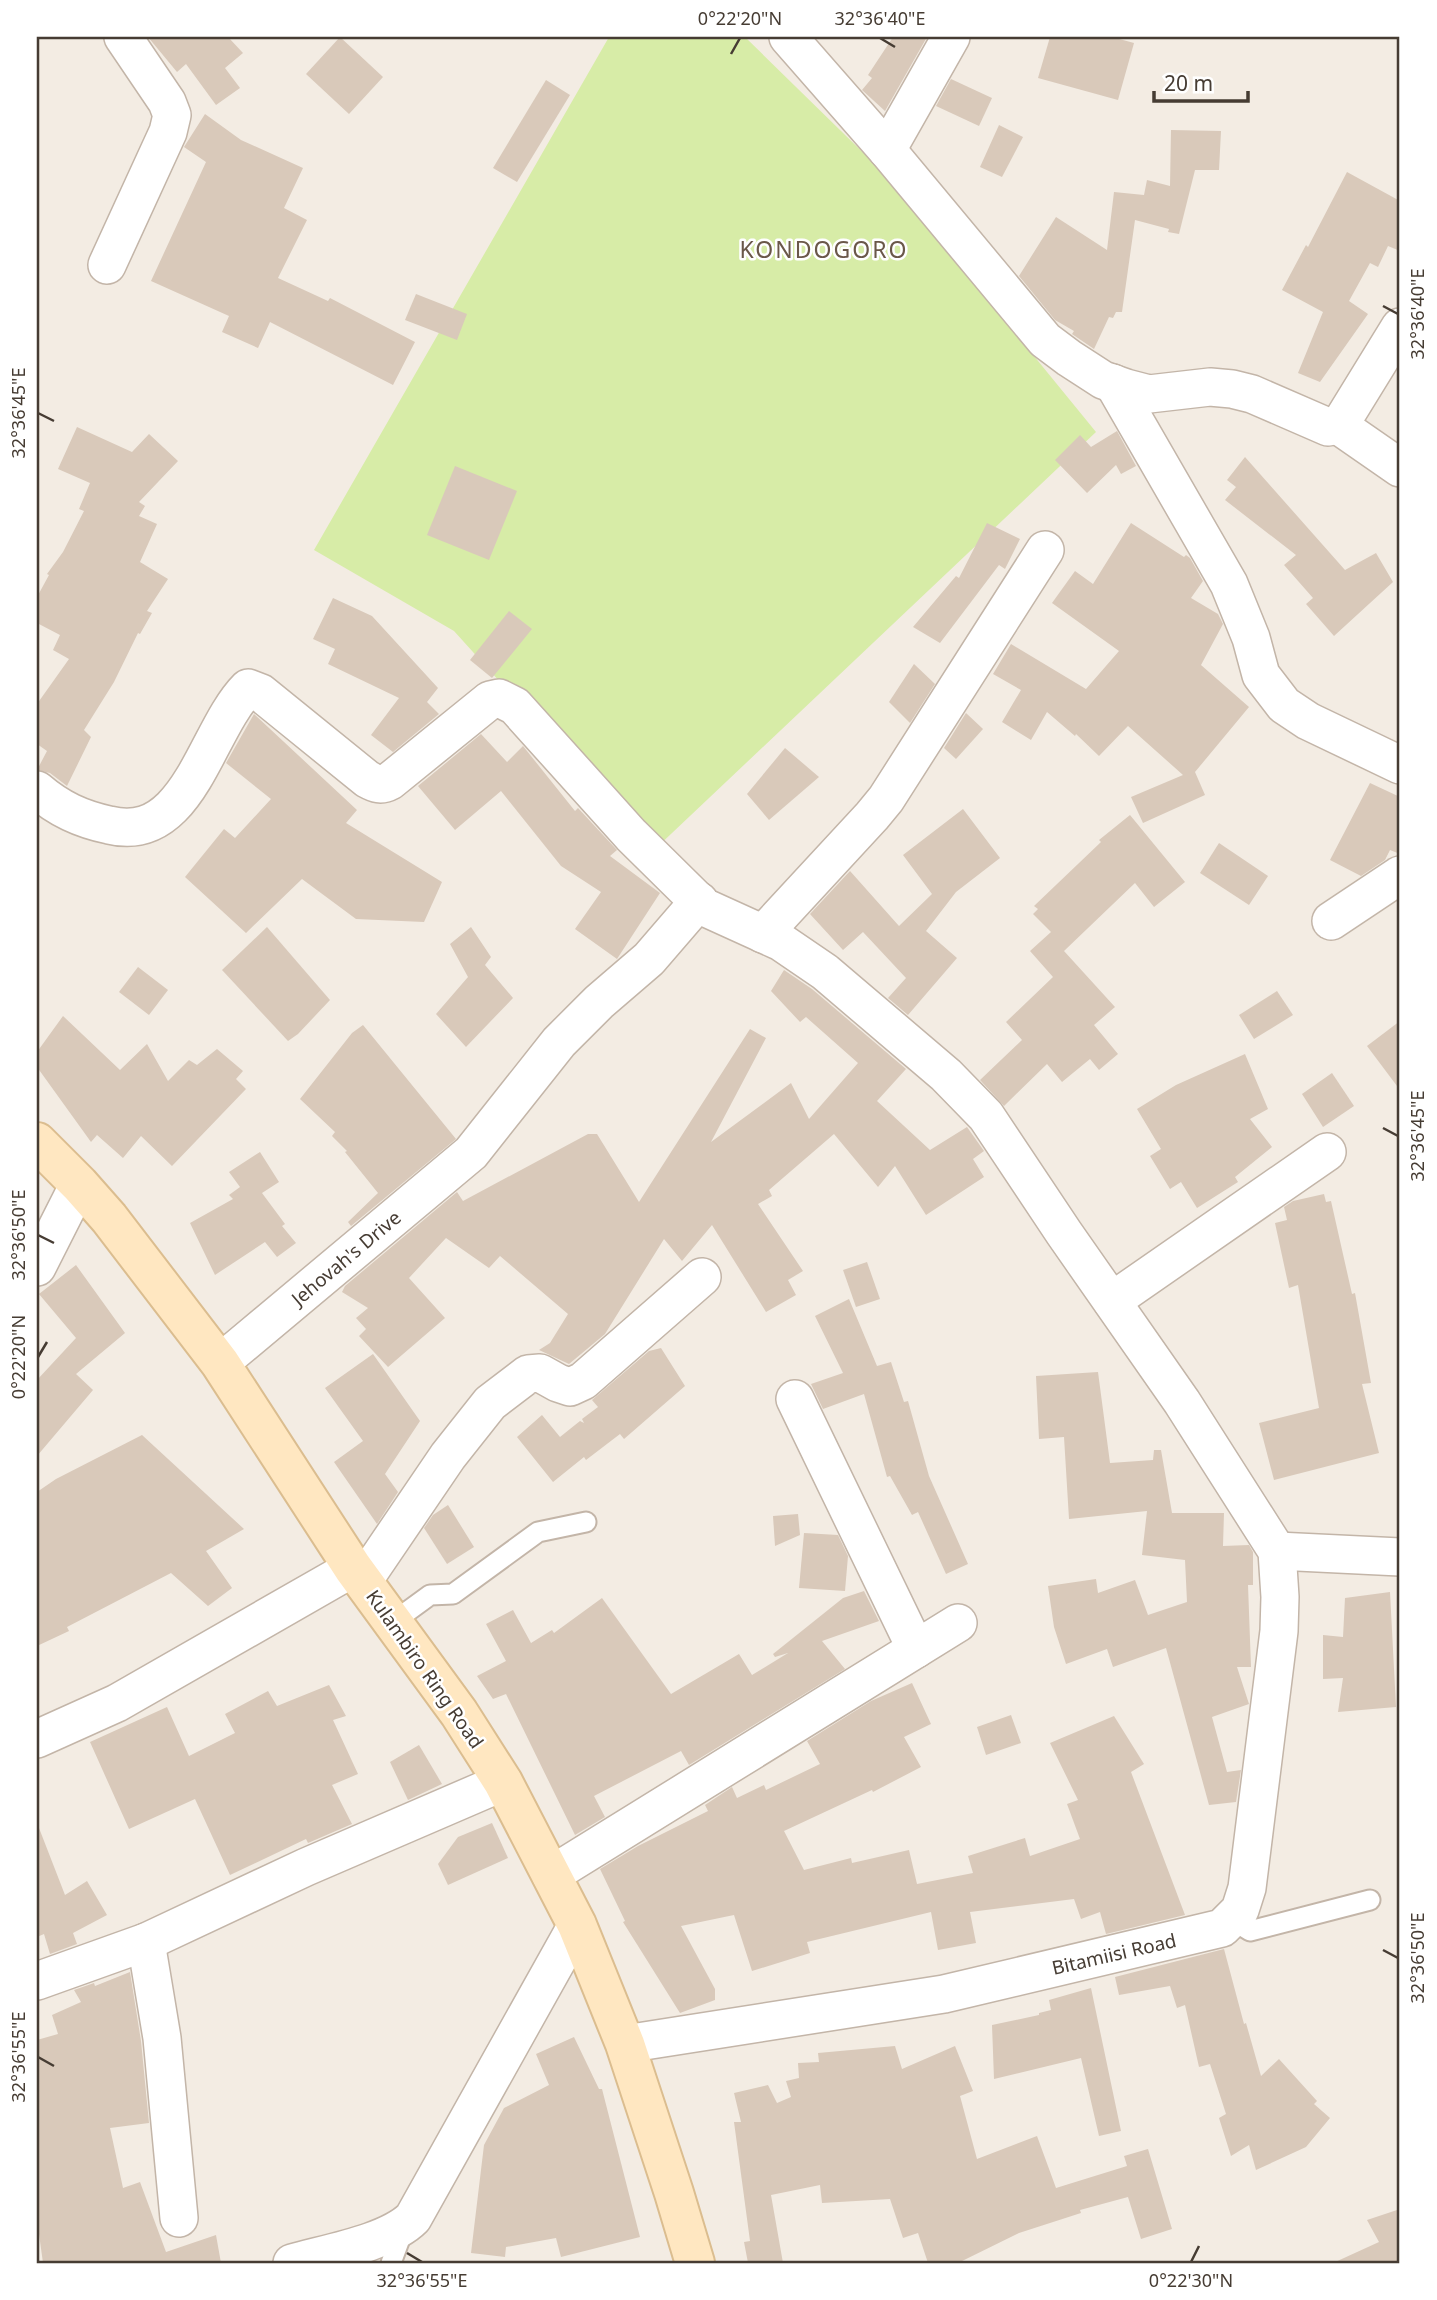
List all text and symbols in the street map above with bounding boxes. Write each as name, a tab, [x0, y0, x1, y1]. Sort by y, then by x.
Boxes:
text: 0°22'20"N	[698, 6, 782, 30]
text: 32°36'40"E	[835, 6, 925, 30]
scale bar	[1154, 60, 1248, 104]
text: 20 m	[1164, 69, 1213, 97]
district label: KONDOGORO	[740, 233, 908, 265]
text: 32°36'40"E	[1405, 269, 1429, 359]
text: 32°36'45"E	[6, 368, 30, 458]
text: 32°36'45"E	[1405, 1091, 1429, 1181]
text: 32°36'50"E	[6, 1190, 30, 1280]
street label: Jehovah's Drive	[284, 1205, 406, 1313]
text: 0°22'20"N	[6, 1315, 30, 1399]
street label: Kulambiro Ring Road	[360, 1585, 490, 1753]
text: 32°36'50"E	[1405, 1913, 1429, 2003]
street label: Bitamiisi Road	[1049, 1927, 1179, 1981]
text: 32°36'55"E	[6, 2012, 30, 2102]
text: 32°36'55"E	[377, 2268, 467, 2292]
text: 0°22'30"N	[1149, 2268, 1233, 2292]

